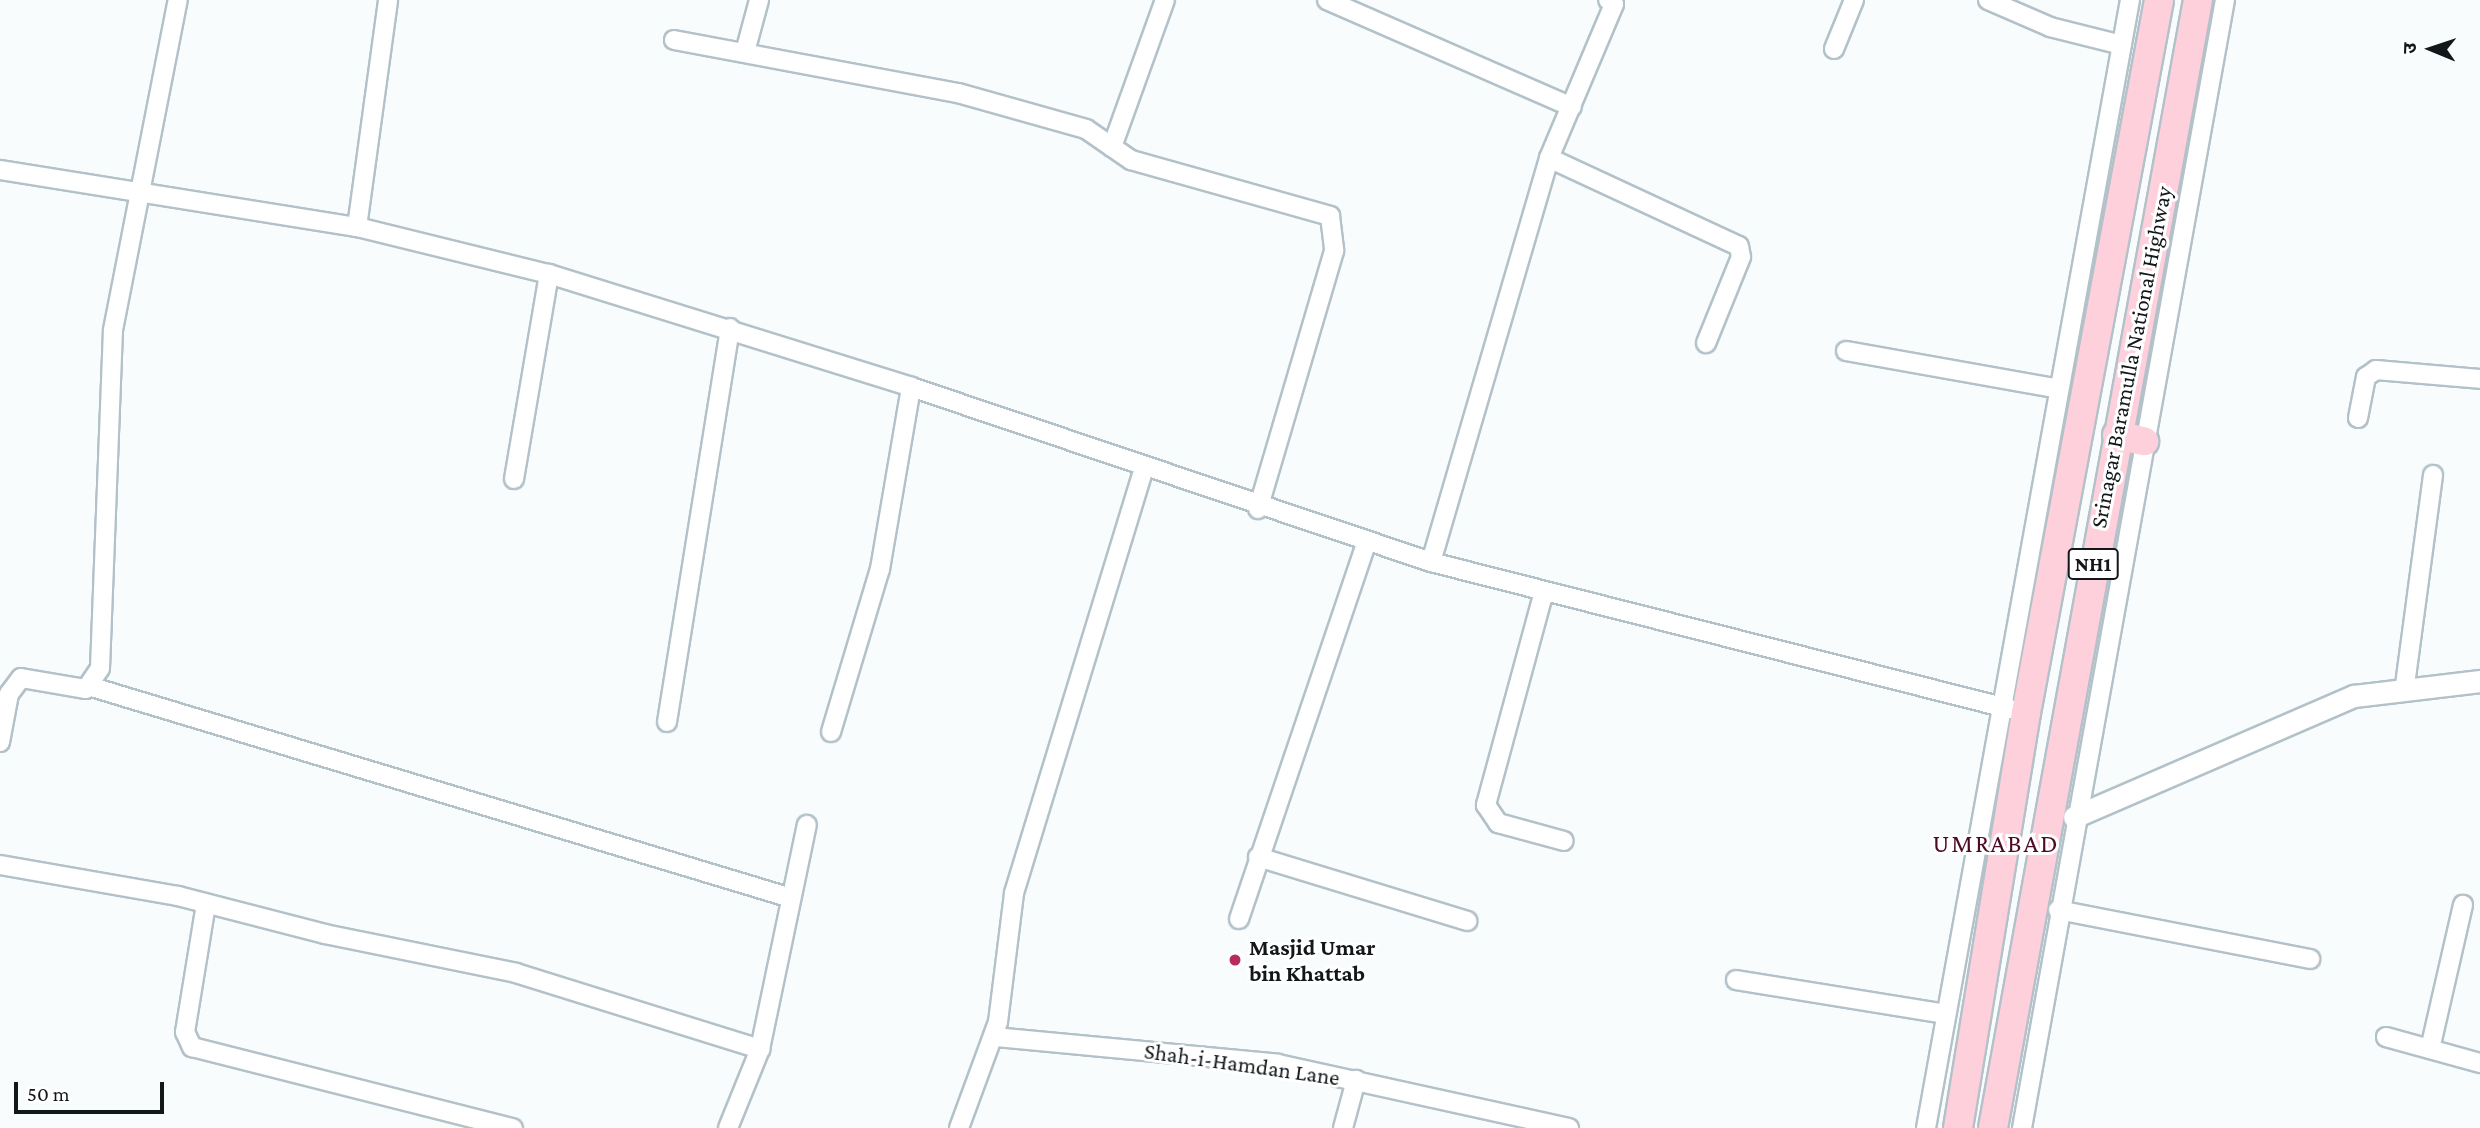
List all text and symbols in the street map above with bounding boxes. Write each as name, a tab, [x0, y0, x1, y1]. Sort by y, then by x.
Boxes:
north arrow	[2396, 14, 2466, 84]
text: उ	[2399, 42, 2420, 54]
street label: Srinagar Baramulla National Highway	[2084, 184, 2178, 530]
road number: NH1	[2067, 546, 2119, 582]
district label: UMRABAD	[1933, 828, 2059, 860]
place label: Masjid Umar bin Khattab	[1249, 933, 1375, 987]
marker: Masjid Umar bin Khattab	[1227, 952, 1243, 968]
street label: Shah-i-Hamdan Lane	[1142, 1037, 1342, 1091]
scale bar	[18, 1068, 168, 1112]
text: 50 m	[27, 1082, 70, 1106]

